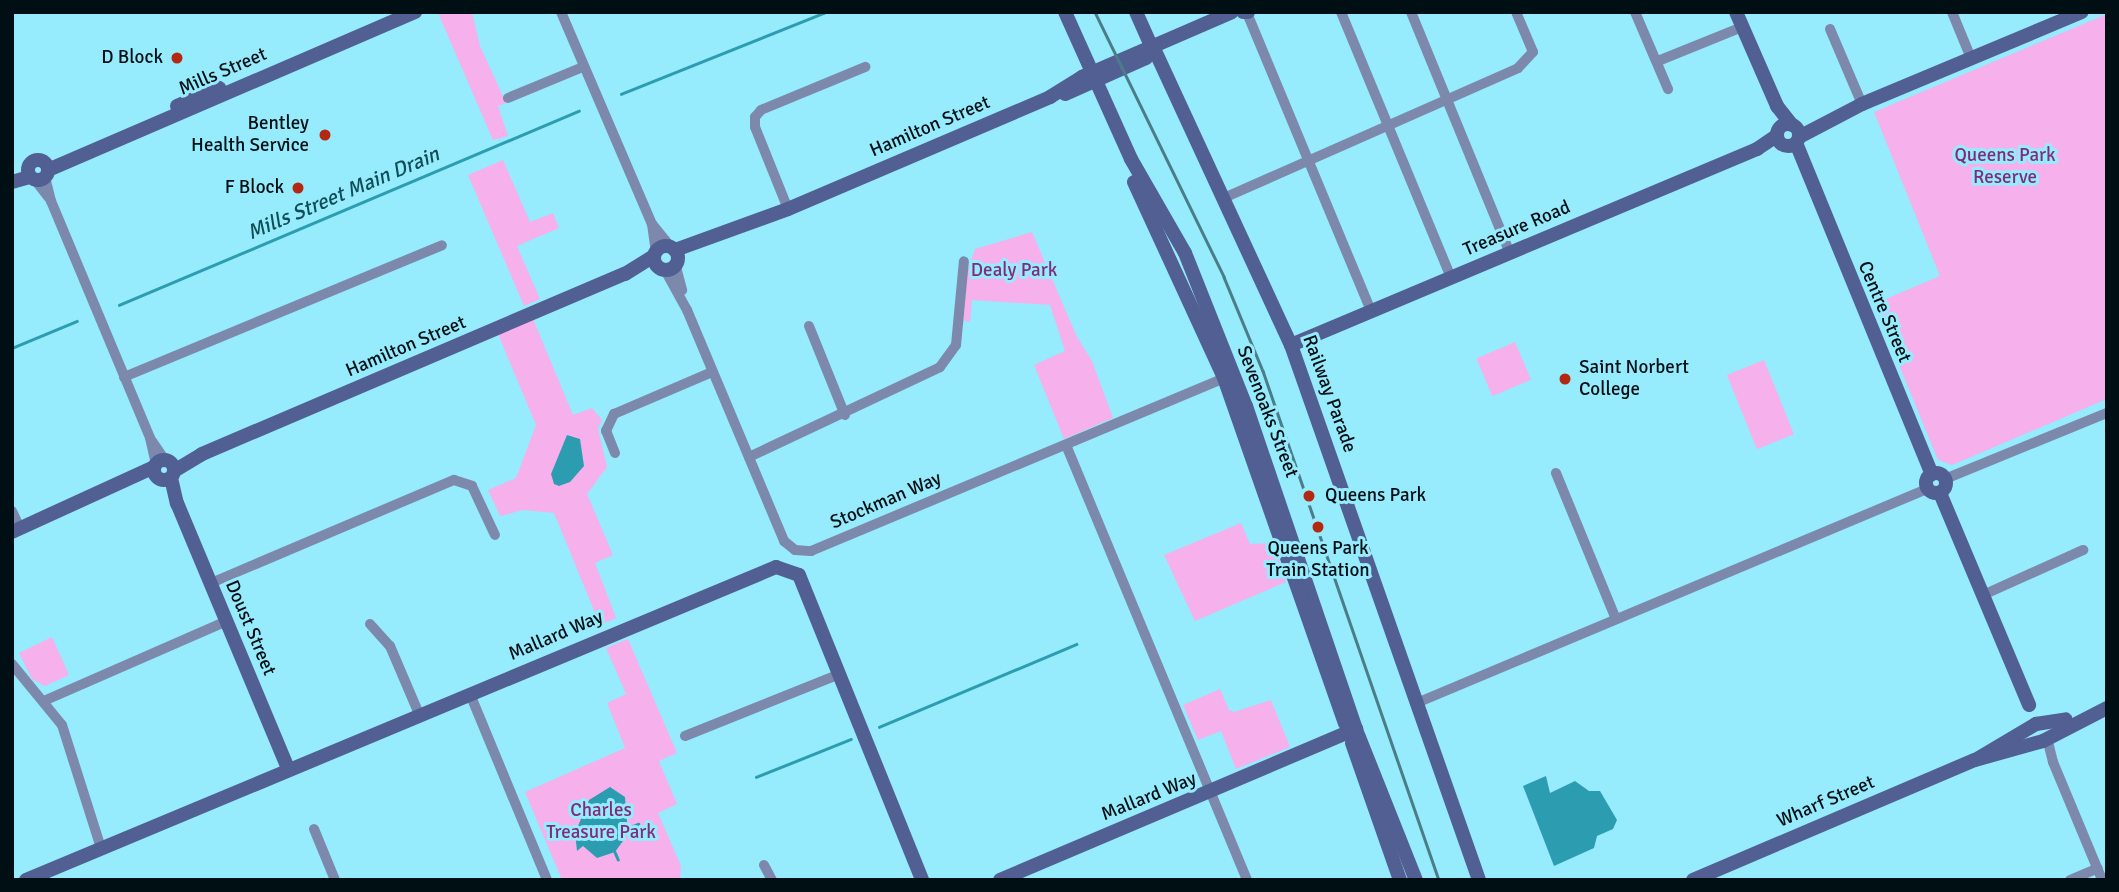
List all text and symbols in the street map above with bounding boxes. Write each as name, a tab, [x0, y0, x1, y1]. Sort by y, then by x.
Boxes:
street label: Mills Street	[176, 43, 270, 101]
place label: D Block	[101, 47, 163, 69]
marker: D Block	[169, 50, 185, 66]
street label: Hamilton Street	[866, 91, 994, 163]
place label: Bentley Health Service	[191, 113, 309, 157]
marker: Bentley Health Service	[315, 125, 335, 145]
water label: Mills Street Main Drain	[243, 141, 443, 245]
park label: Queens Park Reserve	[1954, 145, 2056, 189]
place label: F Block	[225, 177, 284, 199]
marker: F Block	[290, 180, 306, 196]
street label: Treasure Road	[1460, 196, 1574, 262]
street label: Centre Street	[1852, 258, 1916, 366]
park label: Dealy Park	[971, 260, 1057, 282]
street label: Hamilton Street	[342, 311, 470, 383]
street label: Railway Parade	[1297, 332, 1361, 456]
street label: Sevenoaks Street	[1231, 343, 1303, 481]
place label: Saint Norbert College	[1579, 357, 1689, 401]
marker: Saint Norbert College	[1557, 371, 1573, 387]
street label: Stockman Way	[827, 467, 945, 535]
place label: Queens Park	[1325, 485, 1426, 507]
marker: Queens Park	[1299, 486, 1319, 506]
marker: Queens Park Train Station	[1310, 519, 1326, 535]
place label: Queens Park Train Station	[1266, 538, 1370, 582]
street label: Doust Street	[220, 577, 280, 679]
street label: Mallard Way	[505, 606, 607, 666]
street label: Mallard Way	[1098, 768, 1200, 826]
street label: Wharf Street	[1774, 771, 1878, 833]
park label: Charles Treasure Park	[546, 800, 656, 844]

